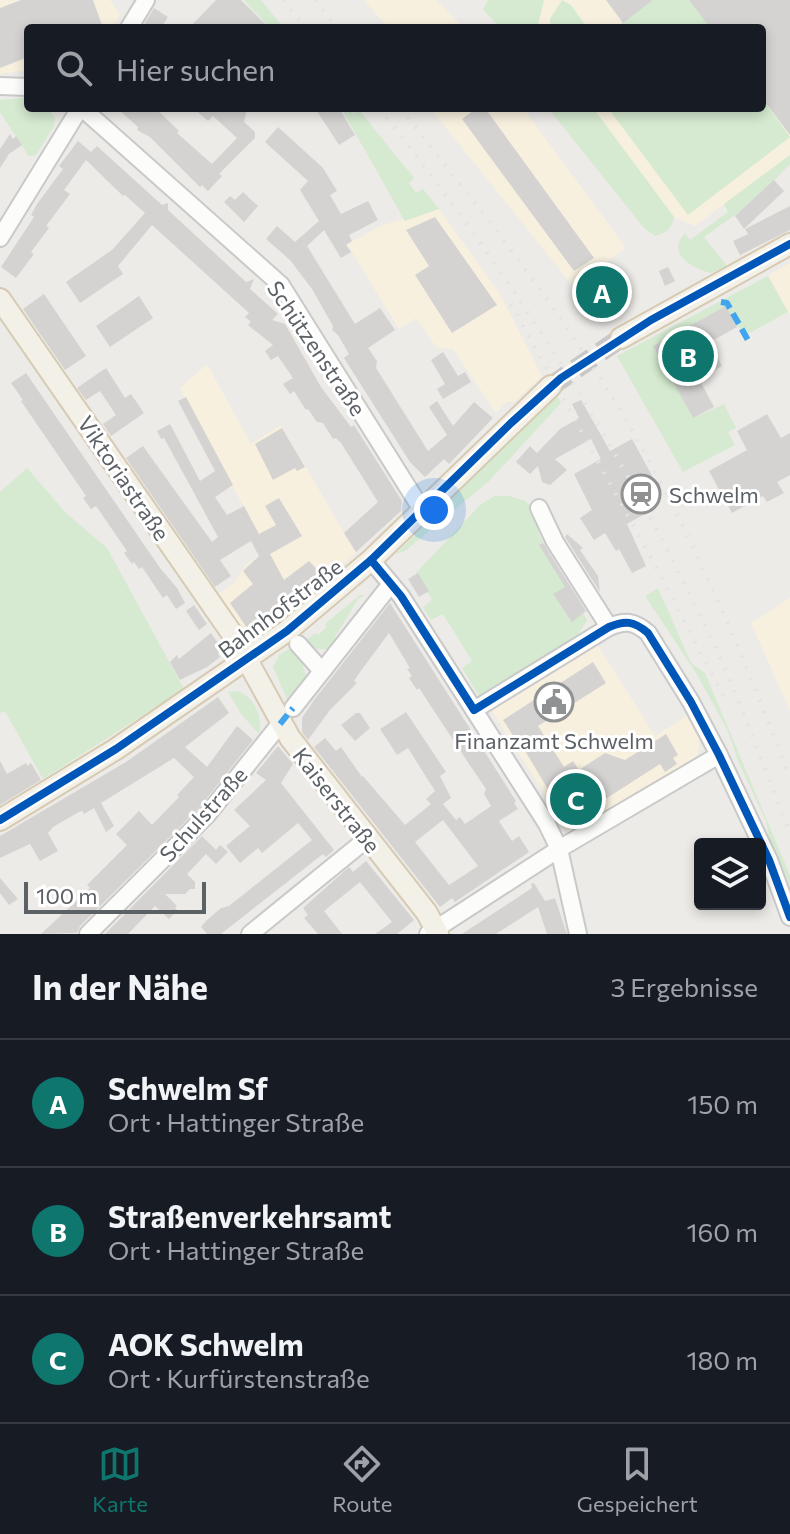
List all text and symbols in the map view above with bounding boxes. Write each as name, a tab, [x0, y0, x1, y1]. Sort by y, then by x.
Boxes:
search box	[24, 24, 766, 112]
icon: search	[52, 46, 96, 90]
text: Hier suchen	[116, 50, 275, 87]
pin: A	[576, 262, 628, 322]
street label: Schützenstraße	[262, 275, 372, 421]
pin: B	[662, 326, 714, 386]
street label: Viktoriastraße	[72, 411, 176, 545]
station icon: Schwelm	[620, 473, 662, 515]
place label: Schwelm	[669, 481, 759, 508]
your location	[414, 490, 454, 530]
street label: Bahnhofstraße	[212, 552, 348, 664]
public building icon: Finanzamt Schwelm	[533, 681, 575, 723]
place label: Finanzamt Schwelm	[454, 727, 654, 754]
street label: Kaiserstraße	[288, 742, 386, 858]
street label: Schulstraße	[153, 761, 253, 867]
pin: C	[550, 769, 602, 829]
map controls	[694, 838, 766, 910]
button: layers	[694, 838, 766, 910]
scale bar	[24, 878, 206, 914]
text: 100 m	[36, 882, 98, 909]
text: In der Nähe	[32, 965, 208, 1007]
text: 3 Ergebnisse	[611, 971, 758, 1002]
text: Schwelm Sf	[108, 1069, 268, 1106]
text: A	[49, 1088, 67, 1119]
text: 150 m	[687, 1088, 758, 1119]
text: Ort · Hattinger Straße	[108, 1106, 364, 1137]
text: Straßenverkehrsamt	[108, 1197, 391, 1234]
text: B	[49, 1216, 67, 1247]
text: 160 m	[686, 1216, 758, 1247]
text: Ort · Hattinger Straße	[108, 1234, 364, 1265]
text: AOK Schwelm	[108, 1325, 304, 1362]
text: C	[49, 1344, 67, 1375]
text: 180 m	[686, 1344, 758, 1375]
text: Ort · Kurfürstenstraße	[108, 1362, 370, 1393]
tab: Karte	[92, 1442, 148, 1517]
tab: Route	[332, 1442, 392, 1517]
tab: Gespeichert	[577, 1442, 698, 1517]

